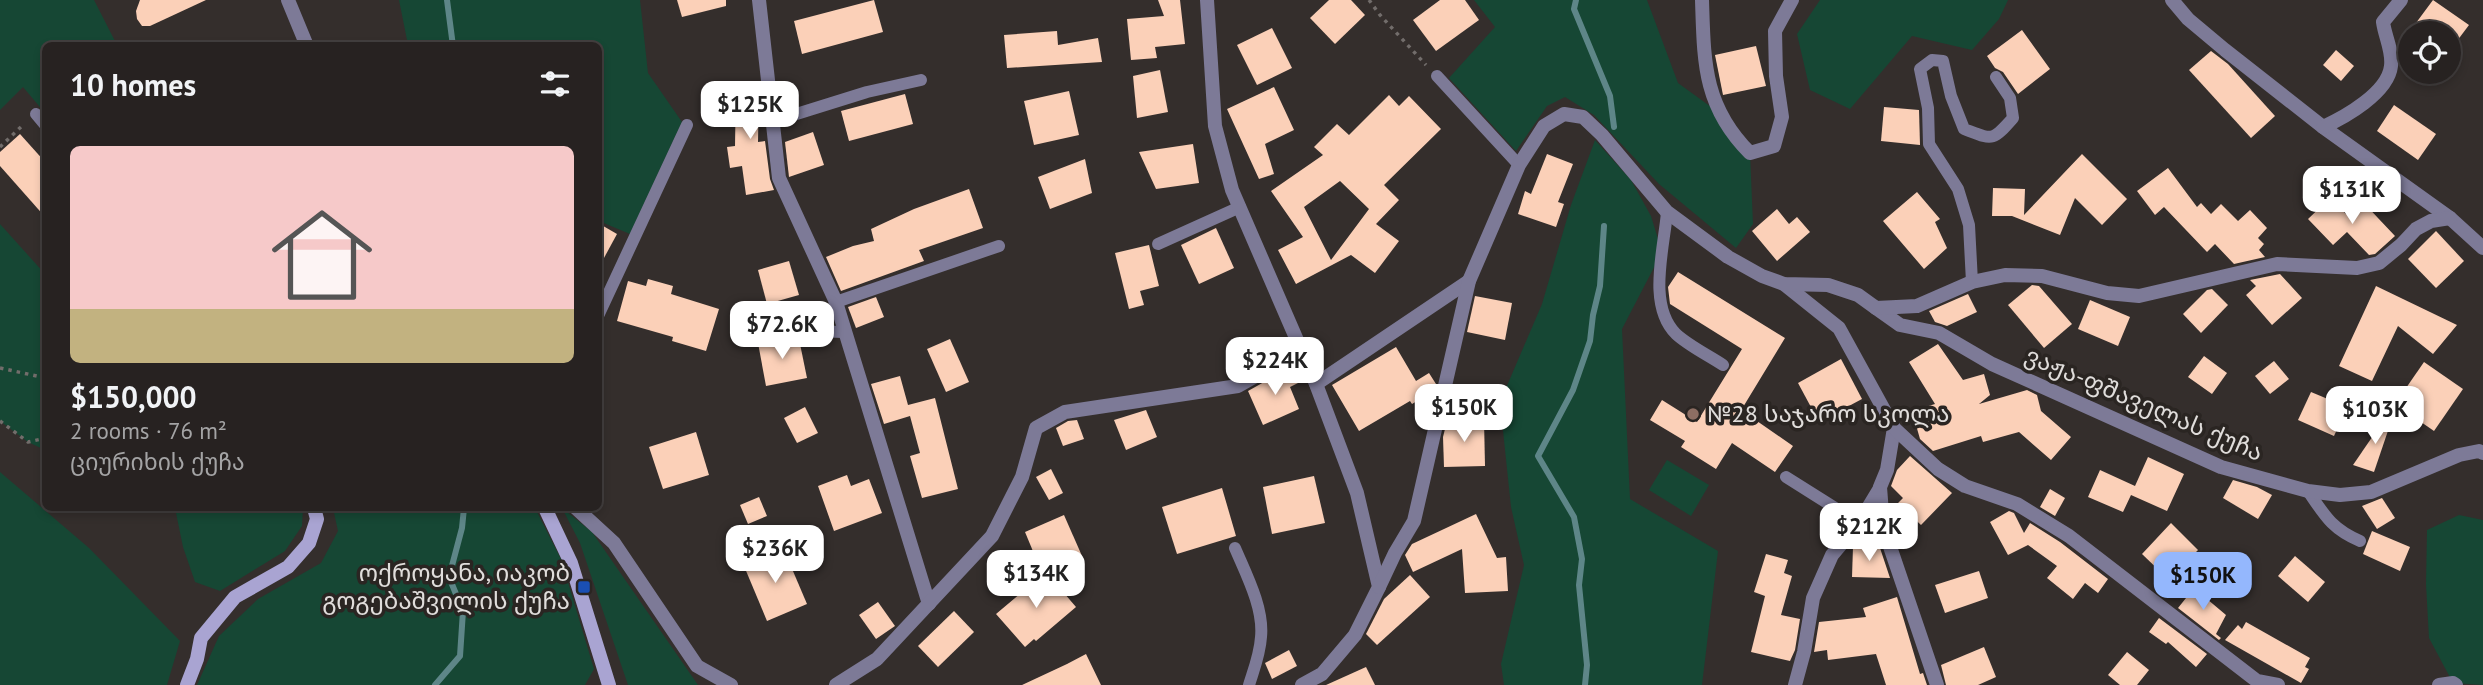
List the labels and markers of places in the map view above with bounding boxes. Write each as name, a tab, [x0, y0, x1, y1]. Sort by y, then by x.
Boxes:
pin: $125K	[701, 82, 799, 141]
pin: $131K	[2303, 166, 2401, 226]
pin: $72.6K	[725, 302, 839, 361]
pin: $224K	[1226, 338, 1324, 397]
pin: $150K	[1415, 384, 1513, 444]
pin: $103K	[2326, 386, 2424, 446]
place label: №28 საჯარო სკოლა	[1707, 398, 1950, 429]
marker: №28 საჯარო სკოლა	[1685, 406, 1701, 422]
pin: $212K	[1820, 504, 1918, 563]
pin: $236K	[726, 526, 824, 585]
pin: $134K	[987, 550, 1085, 610]
pin: $150K	[2154, 552, 2252, 612]
place label: ოქროყანა, იაკობ გოგებაშვილის ქუჩა	[322, 557, 570, 616]
marker: ოქროყანა, იაკობ გოგებაშვილის ქუჩა	[576, 579, 592, 595]

